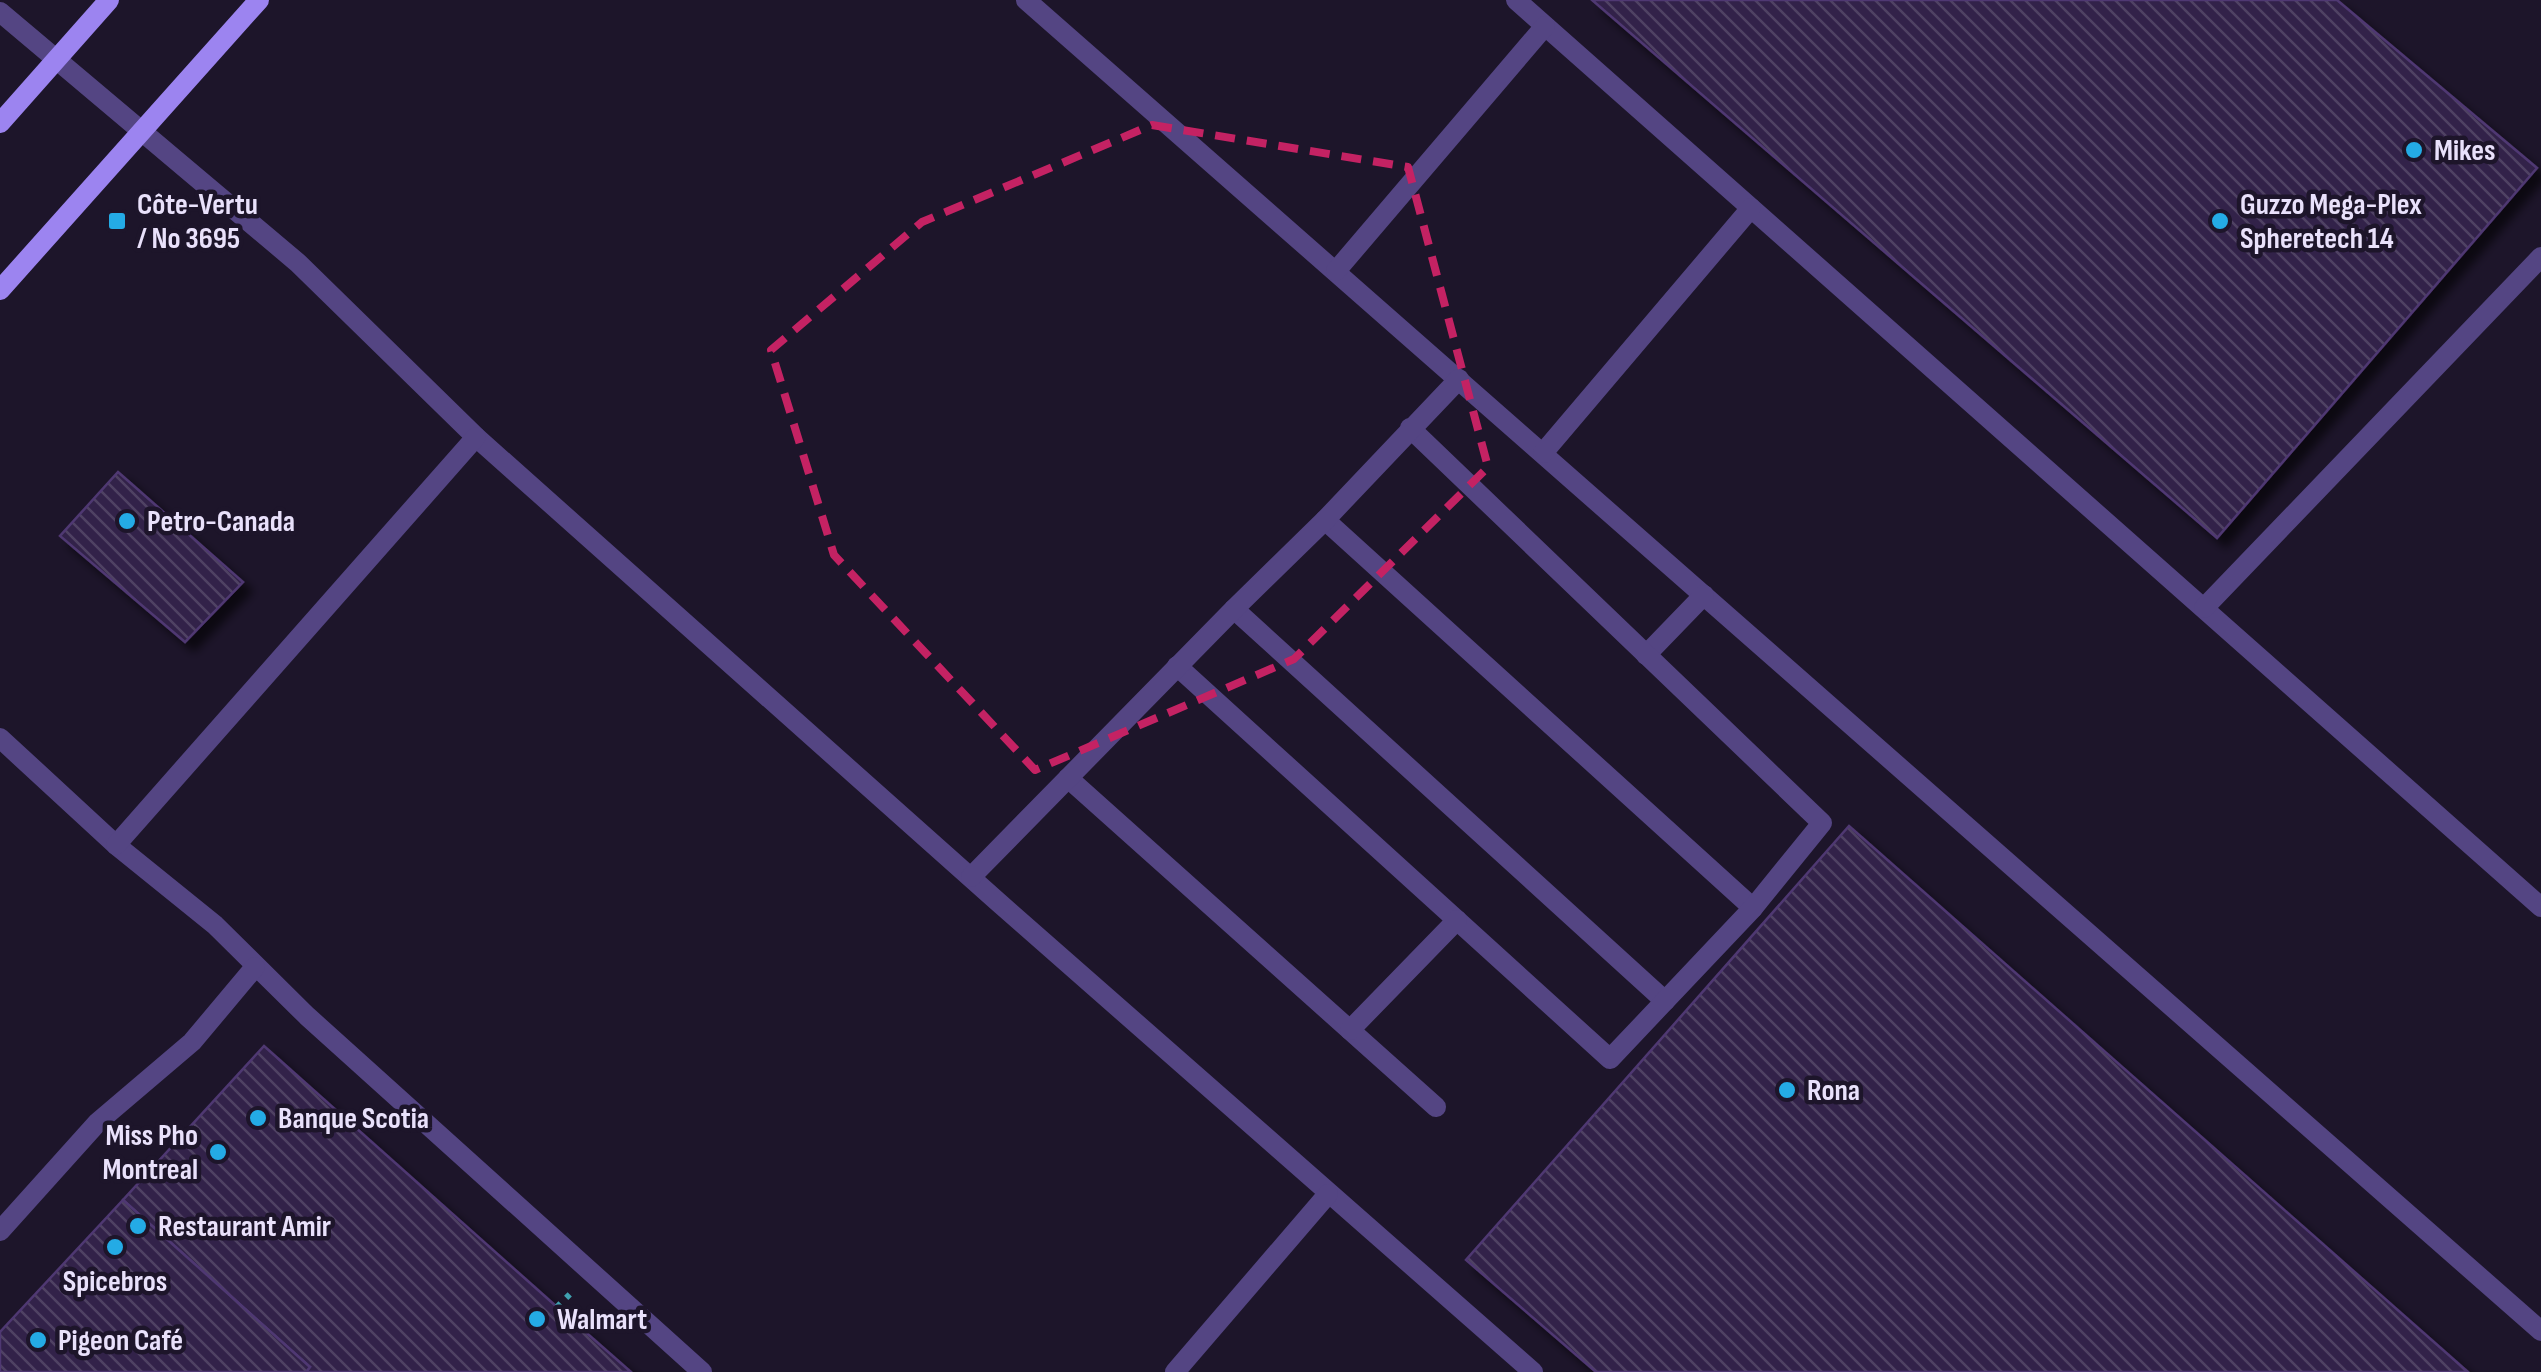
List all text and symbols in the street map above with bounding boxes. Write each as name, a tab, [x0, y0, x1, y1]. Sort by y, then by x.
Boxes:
place label: Mikes	[2434, 133, 2495, 169]
marker: Mikes	[2403, 139, 2425, 161]
place label: Côte-Vertu / No 3695	[137, 187, 258, 257]
place label: Guzzo Mega-Plex Spheretech 14	[2240, 187, 2422, 257]
marker: Côte-Vertu / No 3695	[106, 210, 128, 232]
marker: Guzzo Mega-Plex Spheretech 14	[2209, 210, 2231, 232]
place label: Petro-Canada	[147, 504, 295, 540]
marker: Petro-Canada	[116, 510, 138, 532]
place label: Rona	[1807, 1073, 1860, 1109]
marker: Rona	[1776, 1079, 1798, 1101]
place label: Banque Scotia	[278, 1101, 429, 1137]
marker: Banque Scotia	[247, 1107, 269, 1129]
place label: Miss Pho Montreal	[102, 1118, 198, 1188]
marker: Miss Pho Montreal	[207, 1141, 229, 1163]
place label: Restaurant Amir	[158, 1209, 331, 1245]
marker: Restaurant Amir	[127, 1215, 149, 1237]
marker: Spicebros	[104, 1236, 126, 1258]
place label: Spicebros	[63, 1264, 167, 1300]
place label: Walmart	[557, 1302, 647, 1338]
marker: Walmart	[526, 1308, 548, 1330]
place label: Pigeon Café	[58, 1323, 183, 1359]
marker: Pigeon Café	[27, 1329, 49, 1351]

